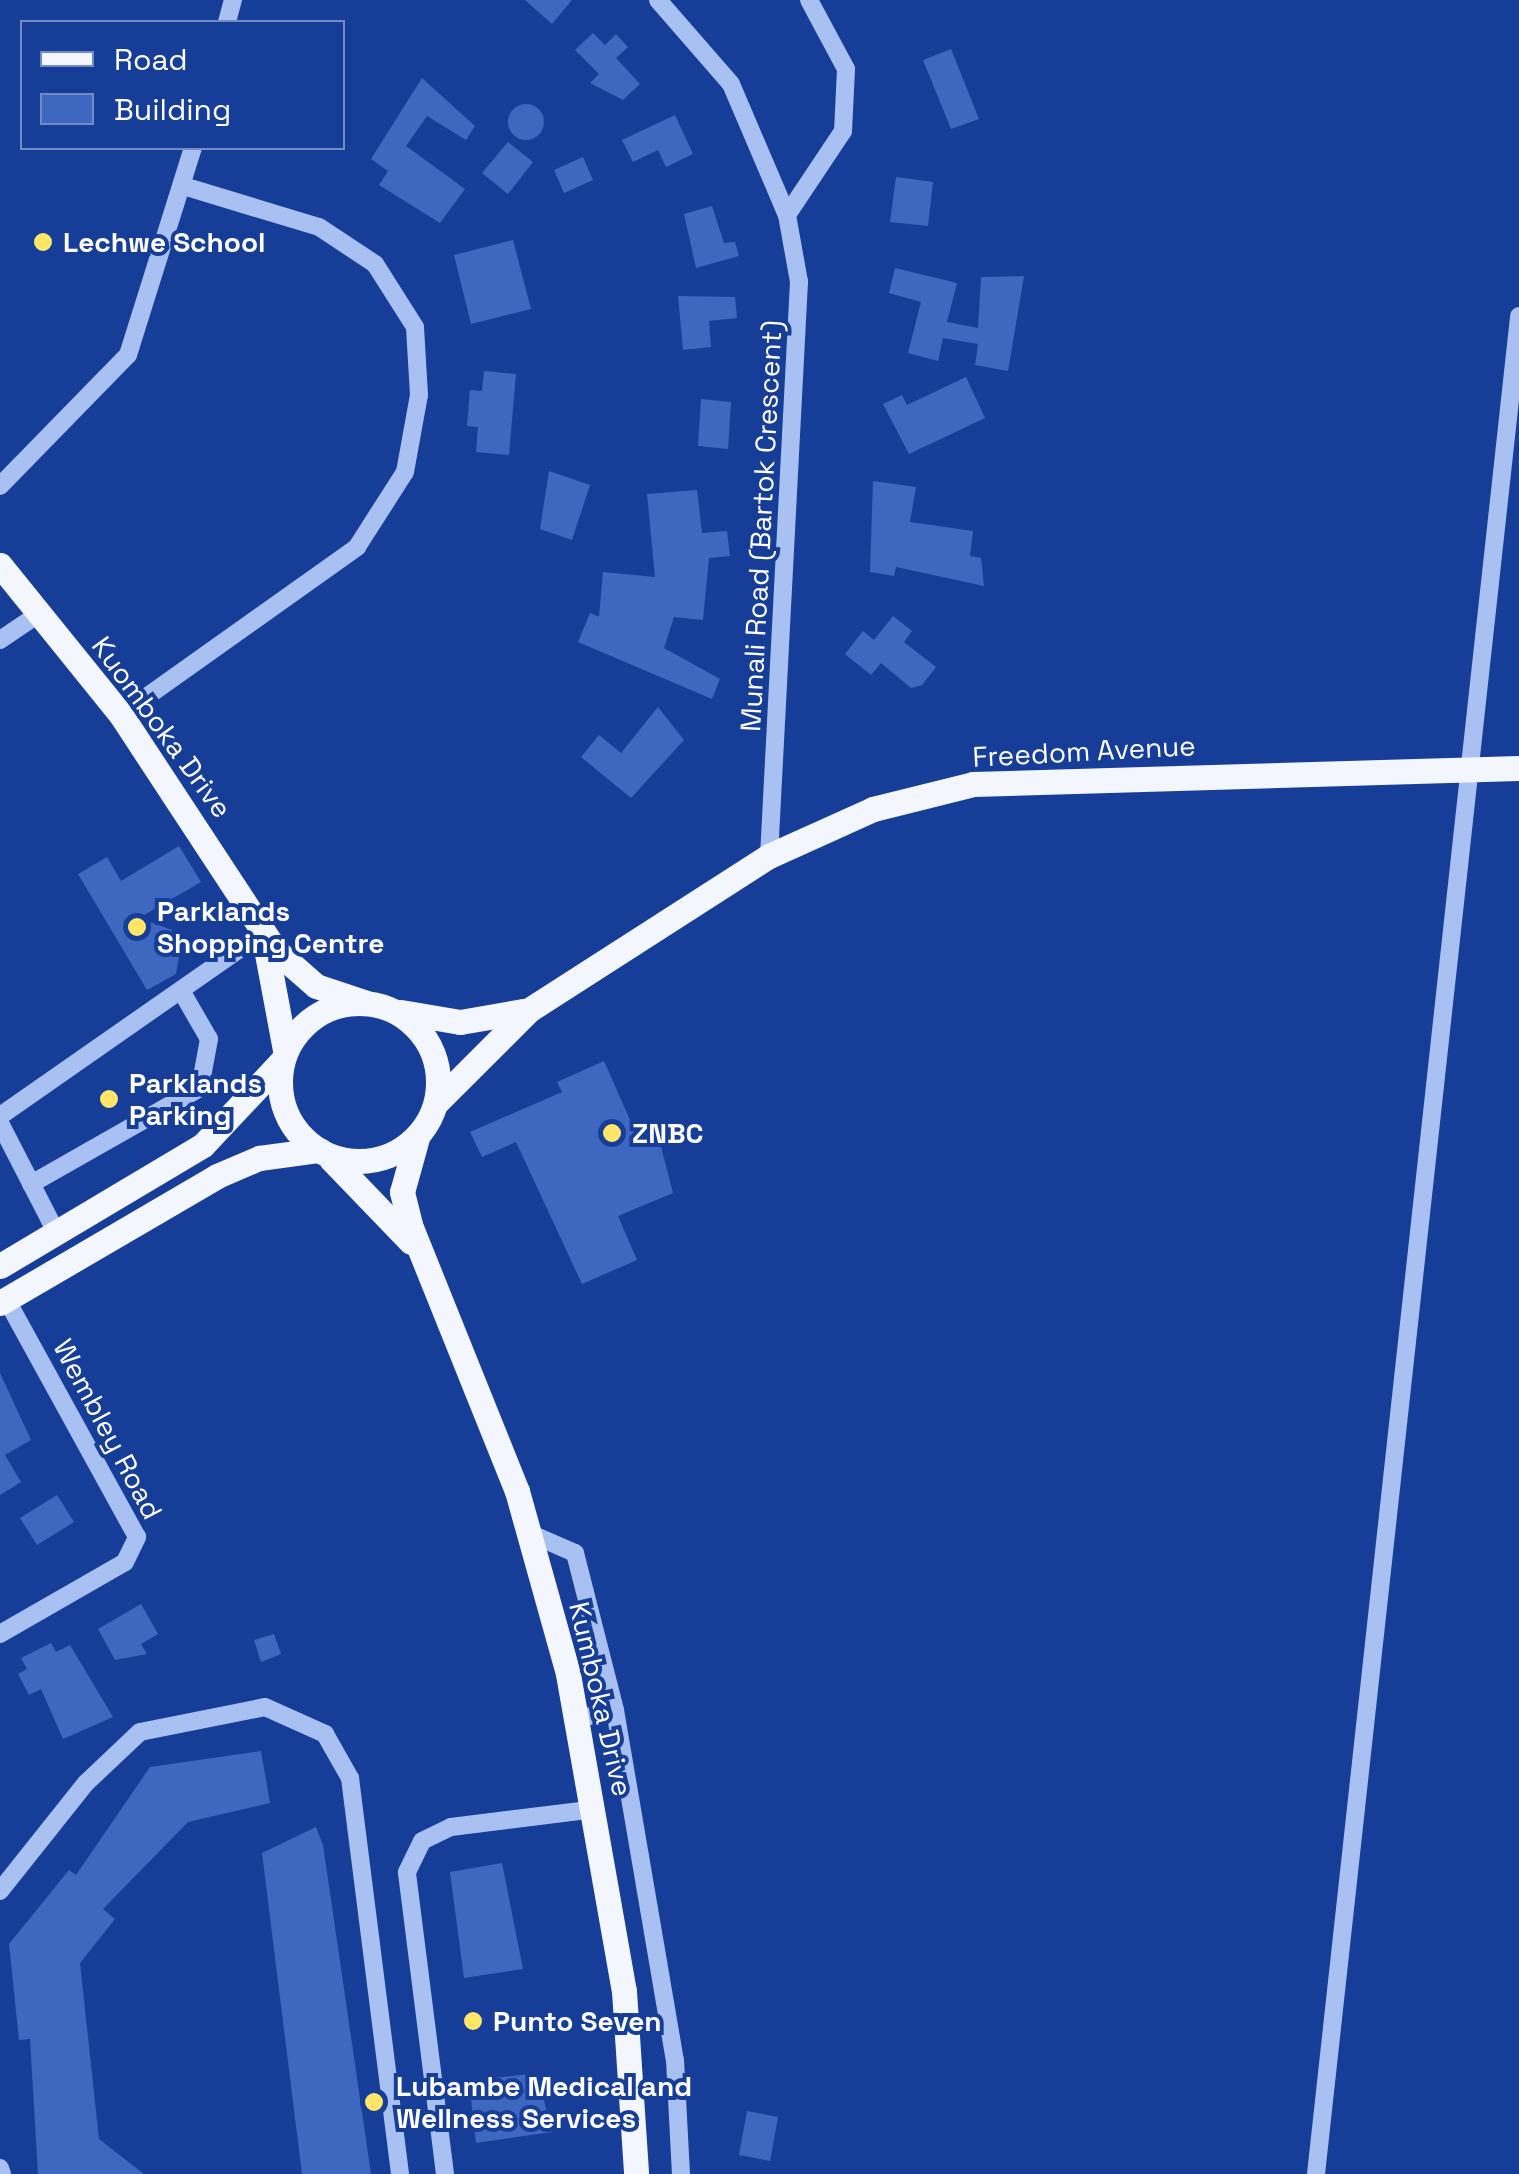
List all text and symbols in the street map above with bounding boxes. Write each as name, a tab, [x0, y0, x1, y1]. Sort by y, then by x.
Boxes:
legend	[20, 20, 345, 150]
text: Road	[114, 40, 188, 79]
text: Building	[114, 90, 231, 129]
place label: Lechwe School	[63, 225, 265, 259]
marker: Lechwe School	[32, 231, 54, 253]
street label: Munali Road (Bartok Crescent)	[733, 319, 789, 733]
street label: Kuomboka Drive	[85, 630, 239, 824]
street label: Freedom Avenue	[971, 728, 1197, 774]
place label: Parklands Shopping Centre	[157, 894, 384, 960]
marker: Parklands Shopping Centre	[126, 916, 148, 938]
place label: Parklands Parking	[129, 1066, 262, 1132]
marker: Parklands Parking	[98, 1088, 120, 1110]
place label: ZNBC	[632, 1116, 704, 1150]
marker: ZNBC	[601, 1122, 623, 1144]
street label: Wembley Road	[46, 1333, 170, 1525]
street label: Kumboka Drive	[562, 1599, 640, 1799]
place label: Punto Seven	[493, 2004, 662, 2038]
marker: Punto Seven	[462, 2010, 484, 2032]
place label: Lubambe Medical and Wellness Services	[396, 2069, 692, 2135]
marker: Lubambe Medical and Wellness Services	[361, 2089, 387, 2115]

